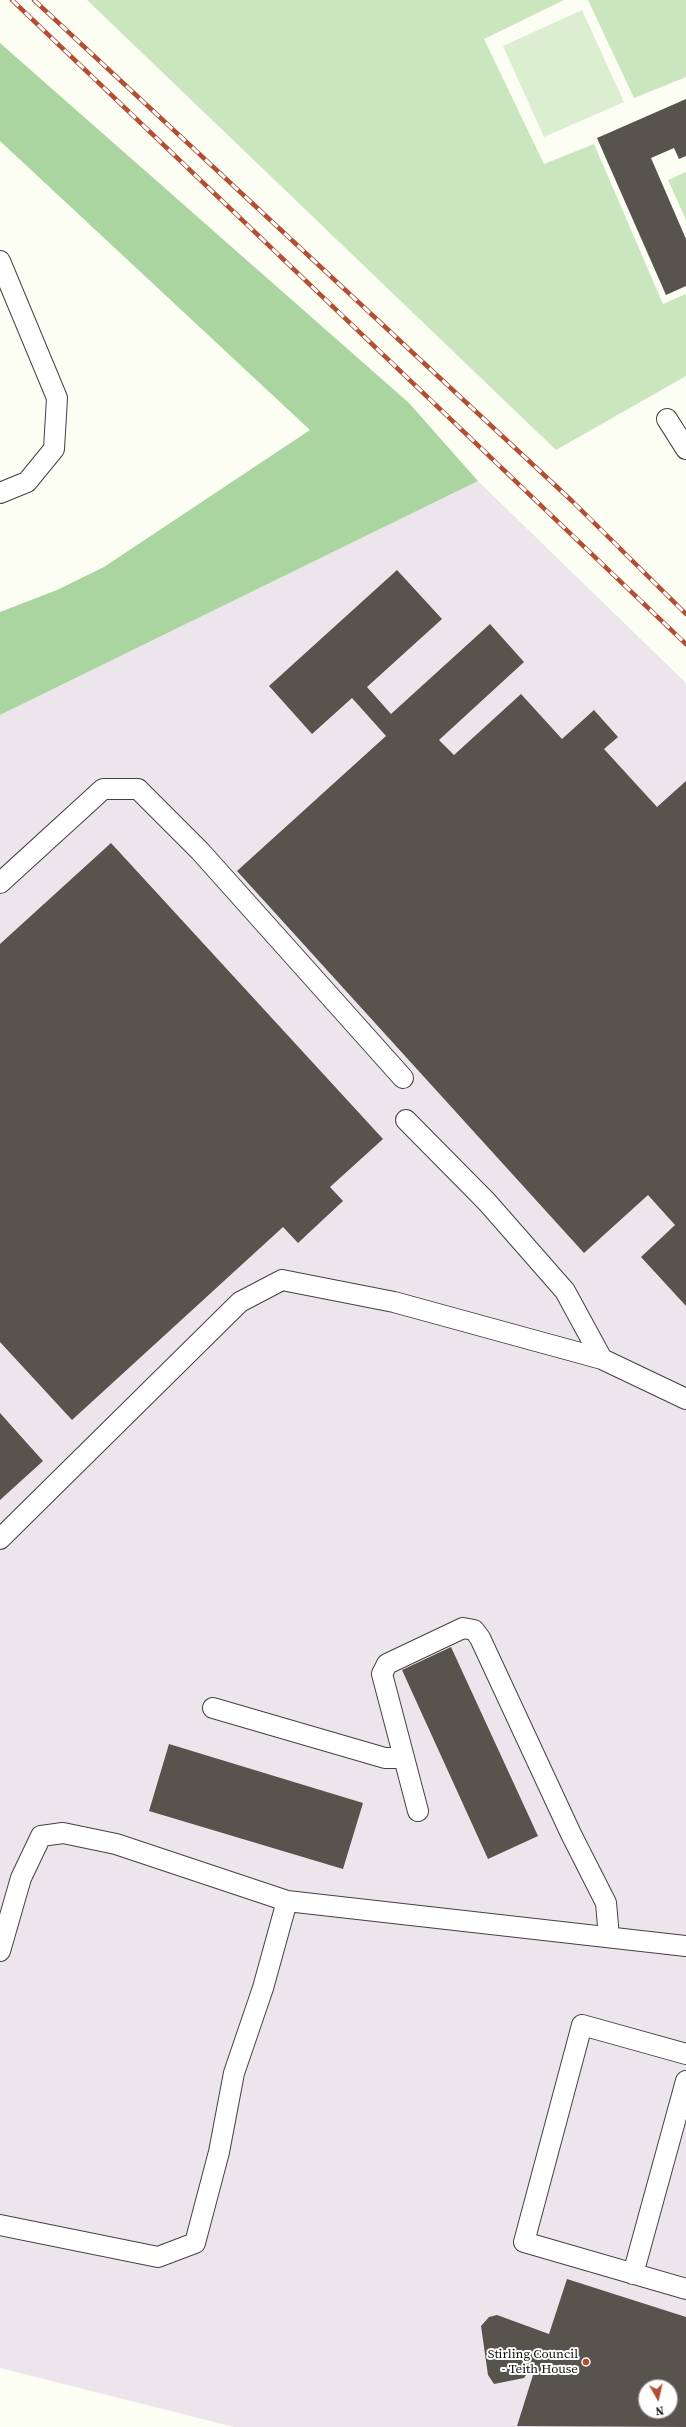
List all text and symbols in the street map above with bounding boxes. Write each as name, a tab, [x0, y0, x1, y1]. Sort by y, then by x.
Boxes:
place label: Stirling Council - Teith House	[488, 2347, 578, 2378]
marker: Stirling Council - Teith House	[581, 2357, 591, 2367]
north arrow	[638, 2379, 678, 2419]
text: N	[655, 2402, 665, 2418]

